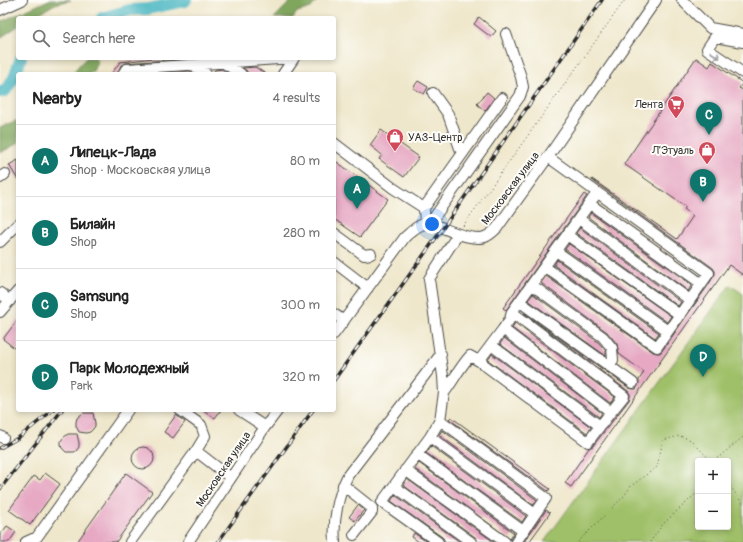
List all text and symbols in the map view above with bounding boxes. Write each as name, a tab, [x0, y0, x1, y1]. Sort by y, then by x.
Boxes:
search box	[16, 16, 336, 60]
icon: search	[30, 27, 52, 49]
text: Search here	[62, 29, 135, 48]
one-way arrow	[710, 50, 721, 59]
text: Nearby	[32, 88, 81, 109]
text: 4 results	[273, 90, 320, 106]
supermarket icon: Лента	[666, 94, 686, 119]
place label: Лента	[634, 98, 663, 111]
pin: C	[696, 102, 722, 135]
shop icon: УАЗ-Центр	[385, 127, 405, 152]
place label: УАЗ-Центр	[408, 131, 462, 144]
shop icon: Л’Этуаль	[697, 140, 717, 165]
text: Липецк-Лада	[70, 143, 156, 162]
place label: Л’Этуаль	[651, 144, 694, 157]
street label: Московская улица	[479, 149, 542, 227]
text: A	[41, 153, 49, 169]
text: 80 m	[290, 153, 320, 169]
text: Shop · Московская улица	[70, 162, 210, 178]
pin: B	[690, 169, 716, 202]
pin: A	[344, 176, 370, 209]
your location	[422, 214, 442, 234]
text: Билайн	[70, 215, 115, 234]
text: B	[41, 225, 49, 241]
text: 280 m	[283, 225, 320, 241]
text: Shop	[70, 234, 97, 250]
text: Samsung	[70, 287, 129, 306]
text: C	[41, 297, 49, 313]
text: 300 m	[281, 297, 320, 313]
text: Shop	[70, 306, 97, 322]
pin: D	[690, 344, 716, 377]
text: Парк Молодежный	[70, 359, 189, 378]
text: D	[41, 369, 49, 385]
text: 320 m	[282, 369, 320, 385]
text: Park	[70, 378, 93, 394]
street label: Московская улица	[193, 429, 253, 509]
map controls	[695, 458, 731, 530]
button: +	[695, 458, 731, 494]
button: −	[695, 494, 731, 530]

